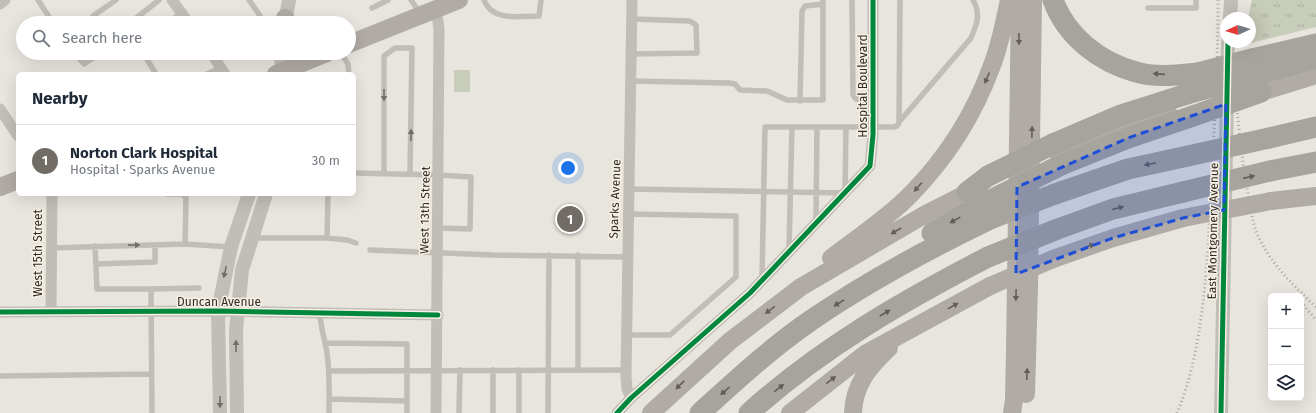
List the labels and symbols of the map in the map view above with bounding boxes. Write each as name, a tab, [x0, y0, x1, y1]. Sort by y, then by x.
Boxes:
north arrow	[1220, 12, 1256, 48]
one-way arrow	[1016, 33, 1023, 45]
street label: Hospital Boulevard	[856, 34, 870, 138]
one-way arrow	[1153, 71, 1165, 78]
one-way arrow	[984, 72, 990, 83]
one-way arrow	[381, 89, 387, 102]
one-way arrow	[1028, 126, 1035, 138]
one-way arrow	[408, 128, 414, 141]
your location	[558, 158, 578, 178]
street label: Sparks Avenue	[607, 159, 623, 239]
one-way arrow	[1143, 162, 1156, 168]
street label: East Montgomery Avenue	[1205, 163, 1221, 299]
street label: West 13th Street	[417, 165, 433, 254]
one-way arrow	[1242, 173, 1255, 179]
one-way arrow	[913, 181, 922, 192]
pin: 1	[557, 204, 583, 234]
one-way arrow	[1112, 205, 1124, 211]
street label: West 15th Street	[31, 209, 45, 297]
one-way arrow	[949, 217, 961, 224]
one-way arrow	[890, 228, 902, 235]
one-way arrow	[128, 242, 141, 248]
one-way arrow	[1084, 243, 1096, 249]
one-way arrow	[222, 266, 228, 278]
one-way arrow	[1013, 289, 1019, 302]
street label: Duncan Avenue	[177, 295, 261, 309]
one-way arrow	[834, 299, 844, 307]
one-way arrow	[947, 302, 958, 309]
one-way arrow	[765, 306, 776, 314]
one-way arrow	[879, 310, 891, 317]
one-way arrow	[233, 339, 239, 352]
one-way arrow	[1024, 367, 1030, 380]
one-way arrow	[825, 375, 836, 384]
one-way arrow	[675, 380, 685, 390]
one-way arrow	[774, 384, 785, 392]
one-way arrow	[720, 386, 730, 395]
one-way arrow	[217, 396, 223, 409]

